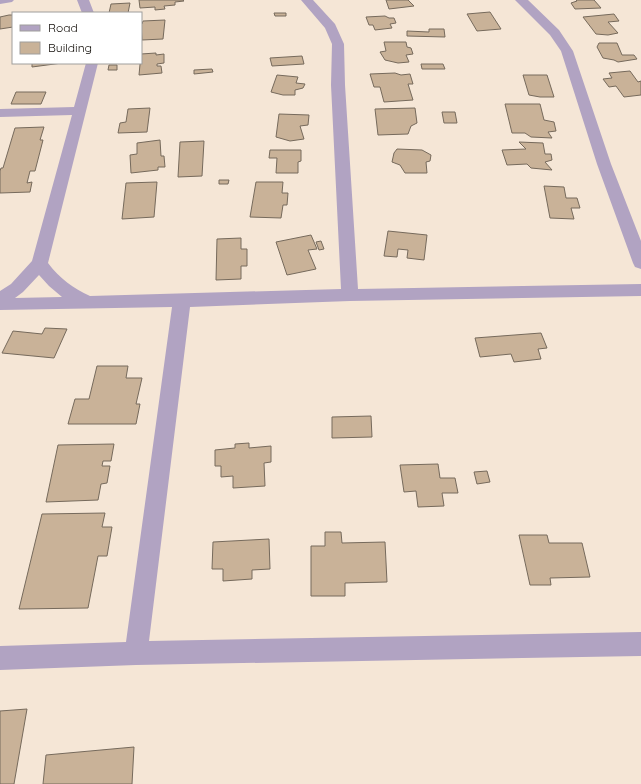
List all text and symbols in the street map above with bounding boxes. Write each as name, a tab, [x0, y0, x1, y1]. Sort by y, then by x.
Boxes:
legend	[12, 12, 142, 64]
text: Road	[48, 20, 78, 35]
text: Building	[48, 40, 92, 55]

